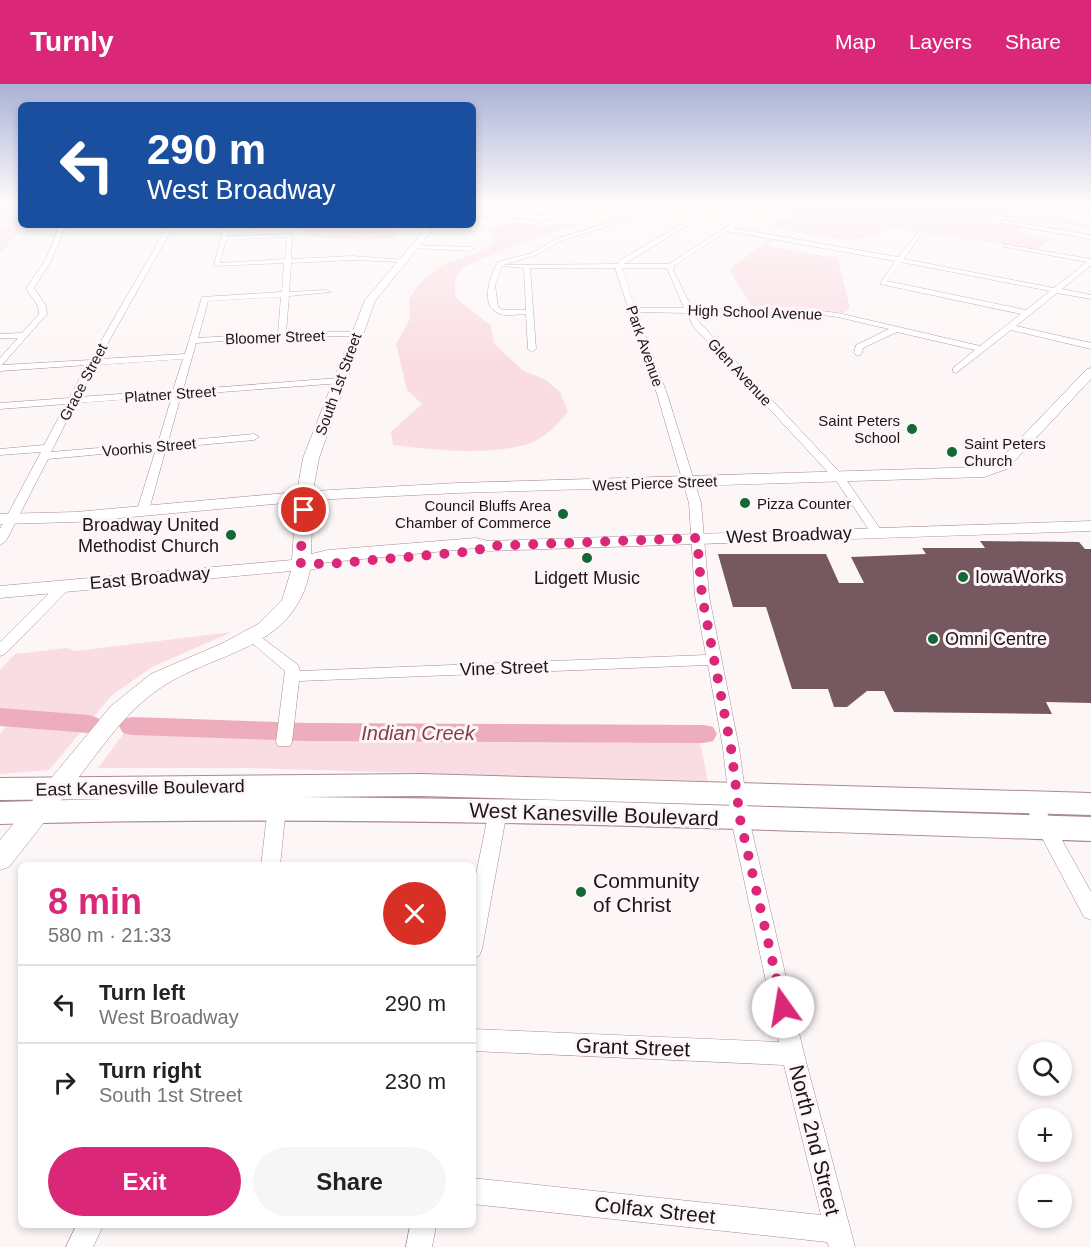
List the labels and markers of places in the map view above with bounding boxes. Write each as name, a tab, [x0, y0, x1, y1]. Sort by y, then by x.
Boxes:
place label: Saint Peters School	[818, 412, 900, 446]
marker: Saint Peters School	[905, 422, 919, 436]
place label: Saint Peters Church	[964, 435, 1046, 469]
marker: Saint Peters Church	[945, 445, 959, 459]
pin	[278, 484, 329, 535]
place label: Pizza Counter	[757, 495, 851, 512]
marker: Pizza Counter	[738, 496, 752, 510]
place label: Council Bluffs Area Chamber of Commerce	[395, 497, 552, 531]
marker: Council Bluffs Area Chamber of Commerce	[556, 507, 570, 521]
place label: Broadway United Methodist Church	[78, 515, 219, 556]
marker: Broadway United Methodist Church	[224, 528, 238, 542]
marker: Lidgett Music	[580, 551, 594, 565]
place label: IowaWorks	[975, 567, 1064, 587]
place label: Lidgett Music	[534, 568, 640, 588]
marker: IowaWorks	[956, 570, 970, 584]
place label: Omni Centre	[945, 629, 1047, 649]
marker: Omni Centre	[926, 632, 940, 646]
place label: Community of Christ	[593, 869, 700, 916]
marker: Community of Christ	[574, 885, 588, 899]

